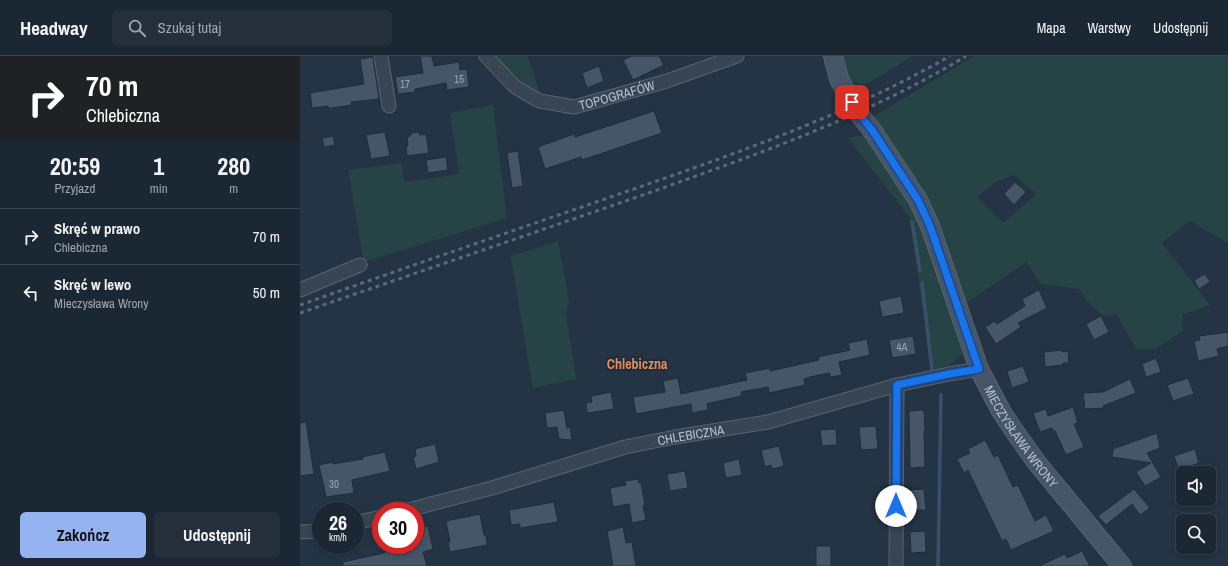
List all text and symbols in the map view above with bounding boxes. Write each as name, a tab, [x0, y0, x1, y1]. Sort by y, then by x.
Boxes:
search box	[112, 10, 392, 46]
text: Headway	[20, 15, 88, 41]
icon: search	[126, 17, 148, 39]
text: Szukaj tutaj	[158, 17, 221, 38]
text: Mapa	[1037, 19, 1066, 37]
text: Warstwy	[1088, 19, 1131, 37]
text: Udostępnij	[1153, 19, 1208, 37]
text: 70 m	[86, 67, 138, 105]
icon: right	[20, 72, 72, 124]
house number: 15	[454, 72, 464, 86]
street label: TOPOGRAFÓW	[577, 76, 657, 114]
house number: 17	[400, 77, 410, 91]
pin	[835, 85, 869, 119]
icon: arrive	[841, 91, 863, 113]
text: Chlebiczna	[86, 103, 160, 128]
text: 20:59	[50, 150, 100, 182]
text: 1	[153, 150, 164, 182]
text: 280	[217, 150, 250, 182]
text: Przyjazd	[54, 180, 95, 197]
text: min	[150, 180, 168, 197]
text: m	[229, 180, 238, 197]
text: Skręć w prawo	[54, 218, 140, 239]
icon: right	[20, 226, 42, 248]
text: 70 m	[253, 226, 280, 247]
text: Chlebiczna	[54, 239, 107, 256]
text: Skręć w lewo	[54, 274, 131, 295]
icon: left	[20, 282, 42, 304]
text: 50 m	[253, 282, 280, 303]
text: Mieczysława Wrony	[54, 295, 149, 312]
house number: 4A	[896, 340, 908, 354]
district label: Chlebiczna	[607, 355, 668, 373]
street label: MIECZYSŁAWA WRONY	[981, 382, 1062, 491]
street label: CHLEBICZNA	[656, 421, 726, 449]
map controls	[1176, 466, 1216, 554]
button: sound	[1176, 466, 1216, 506]
house number: 30	[329, 477, 339, 491]
position arrow	[875, 485, 917, 527]
speed limit sign: 30	[372, 502, 424, 554]
text: 26	[329, 509, 347, 536]
button: Zakończ	[20, 512, 146, 558]
button: Udostępnij	[154, 512, 280, 558]
button: search	[1176, 514, 1216, 554]
text: km/h	[329, 531, 347, 544]

